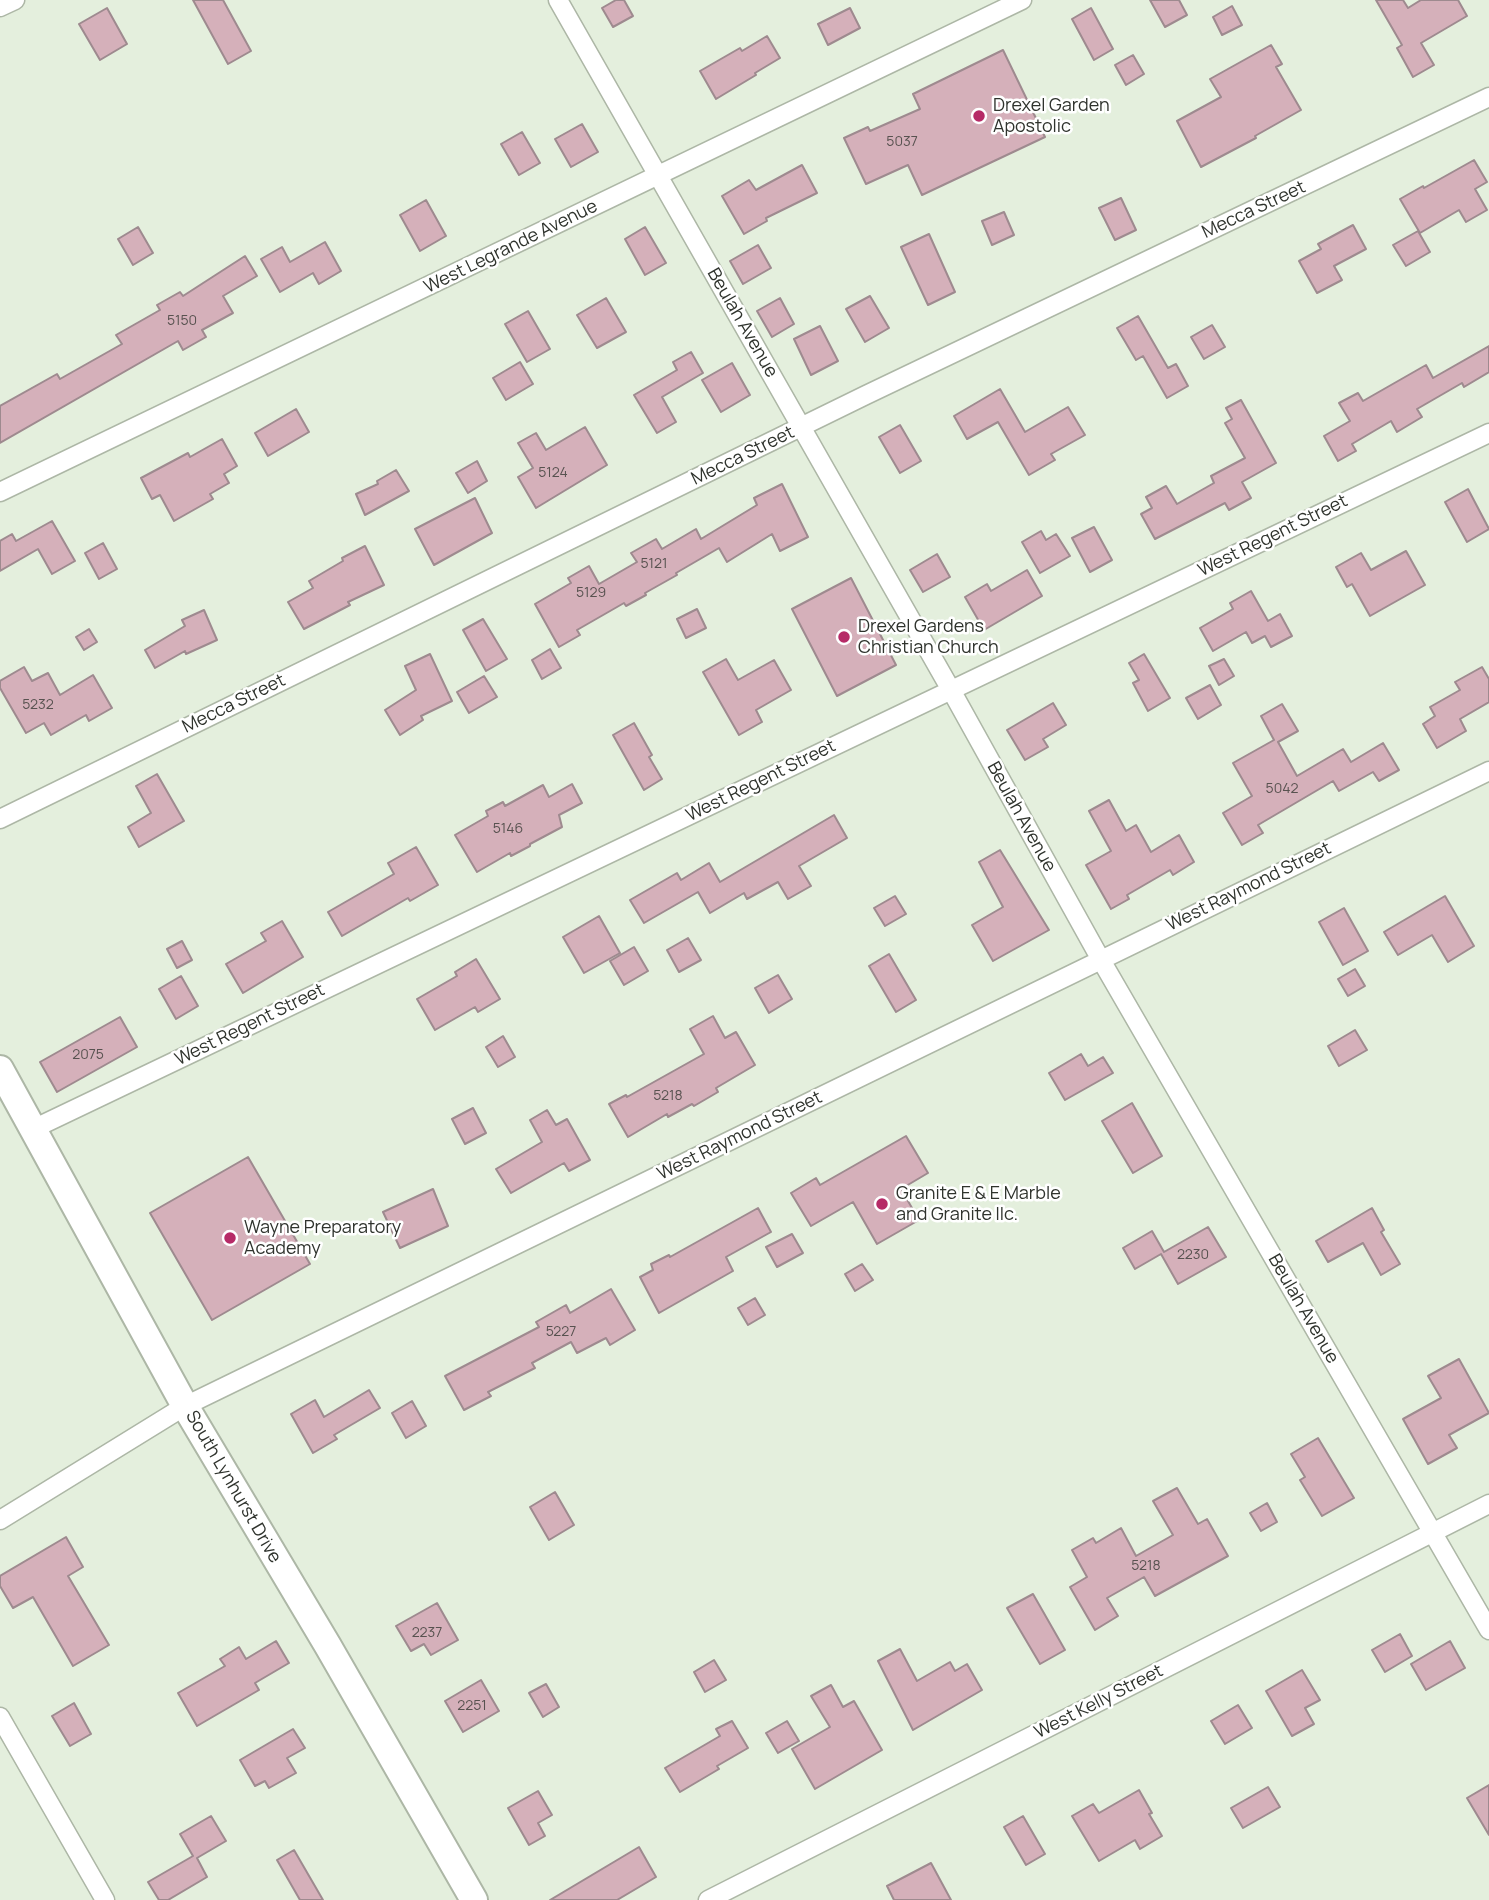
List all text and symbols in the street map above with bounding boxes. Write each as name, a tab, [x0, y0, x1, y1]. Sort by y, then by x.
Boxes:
place label: Drexel Garden Apostolic	[993, 95, 1110, 138]
marker: Drexel Garden Apostolic	[971, 108, 987, 124]
house number: 5037	[886, 134, 918, 150]
street label: Mecca Street	[1199, 177, 1309, 243]
street label: West Legrande Avenue	[421, 196, 601, 298]
street label: Beulah Avenue	[702, 265, 782, 381]
house number: 5150	[167, 313, 197, 329]
street label: Mecca Street	[688, 422, 798, 490]
house number: 5124	[538, 465, 568, 481]
street label: West Regent Street	[1195, 490, 1351, 582]
house number: 5121	[641, 556, 667, 572]
house number: 5129	[576, 585, 606, 601]
place label: Drexel Gardens Christian Church	[858, 616, 999, 658]
marker: Drexel Gardens Christian Church	[836, 629, 852, 645]
street label: Mecca Street	[179, 670, 289, 738]
house number: 5232	[22, 697, 54, 713]
street label: West Regent Street	[683, 735, 839, 827]
street label: Beulah Avenue	[982, 758, 1060, 876]
house number: 5042	[1266, 781, 1298, 797]
house number: 5146	[493, 821, 523, 837]
street label: West Raymond Street	[1163, 838, 1335, 936]
street label: West Regent Street	[172, 979, 328, 1071]
house number: 2075	[72, 1047, 104, 1063]
street label: West Raymond Street	[654, 1087, 826, 1185]
house number: 5218	[653, 1088, 683, 1104]
place label: Granite E & E Marble and Granite llc.	[896, 1183, 1061, 1226]
marker: Granite E & E Marble and Granite llc.	[874, 1196, 890, 1212]
place label: Wayne Preparatory Academy	[244, 1217, 401, 1260]
marker: Wayne Preparatory Academy	[222, 1230, 238, 1246]
house number: 2230	[1177, 1247, 1209, 1263]
street label: Beulah Avenue	[1263, 1251, 1343, 1367]
house number: 5227	[546, 1324, 576, 1340]
street label: South Lynhurst Drive	[181, 1407, 285, 1567]
house number: 5218	[1131, 1558, 1161, 1574]
house number: 2237	[412, 1625, 442, 1641]
street label: West Kelly Street	[1031, 1660, 1167, 1744]
house number: 2251	[457, 1698, 487, 1714]

